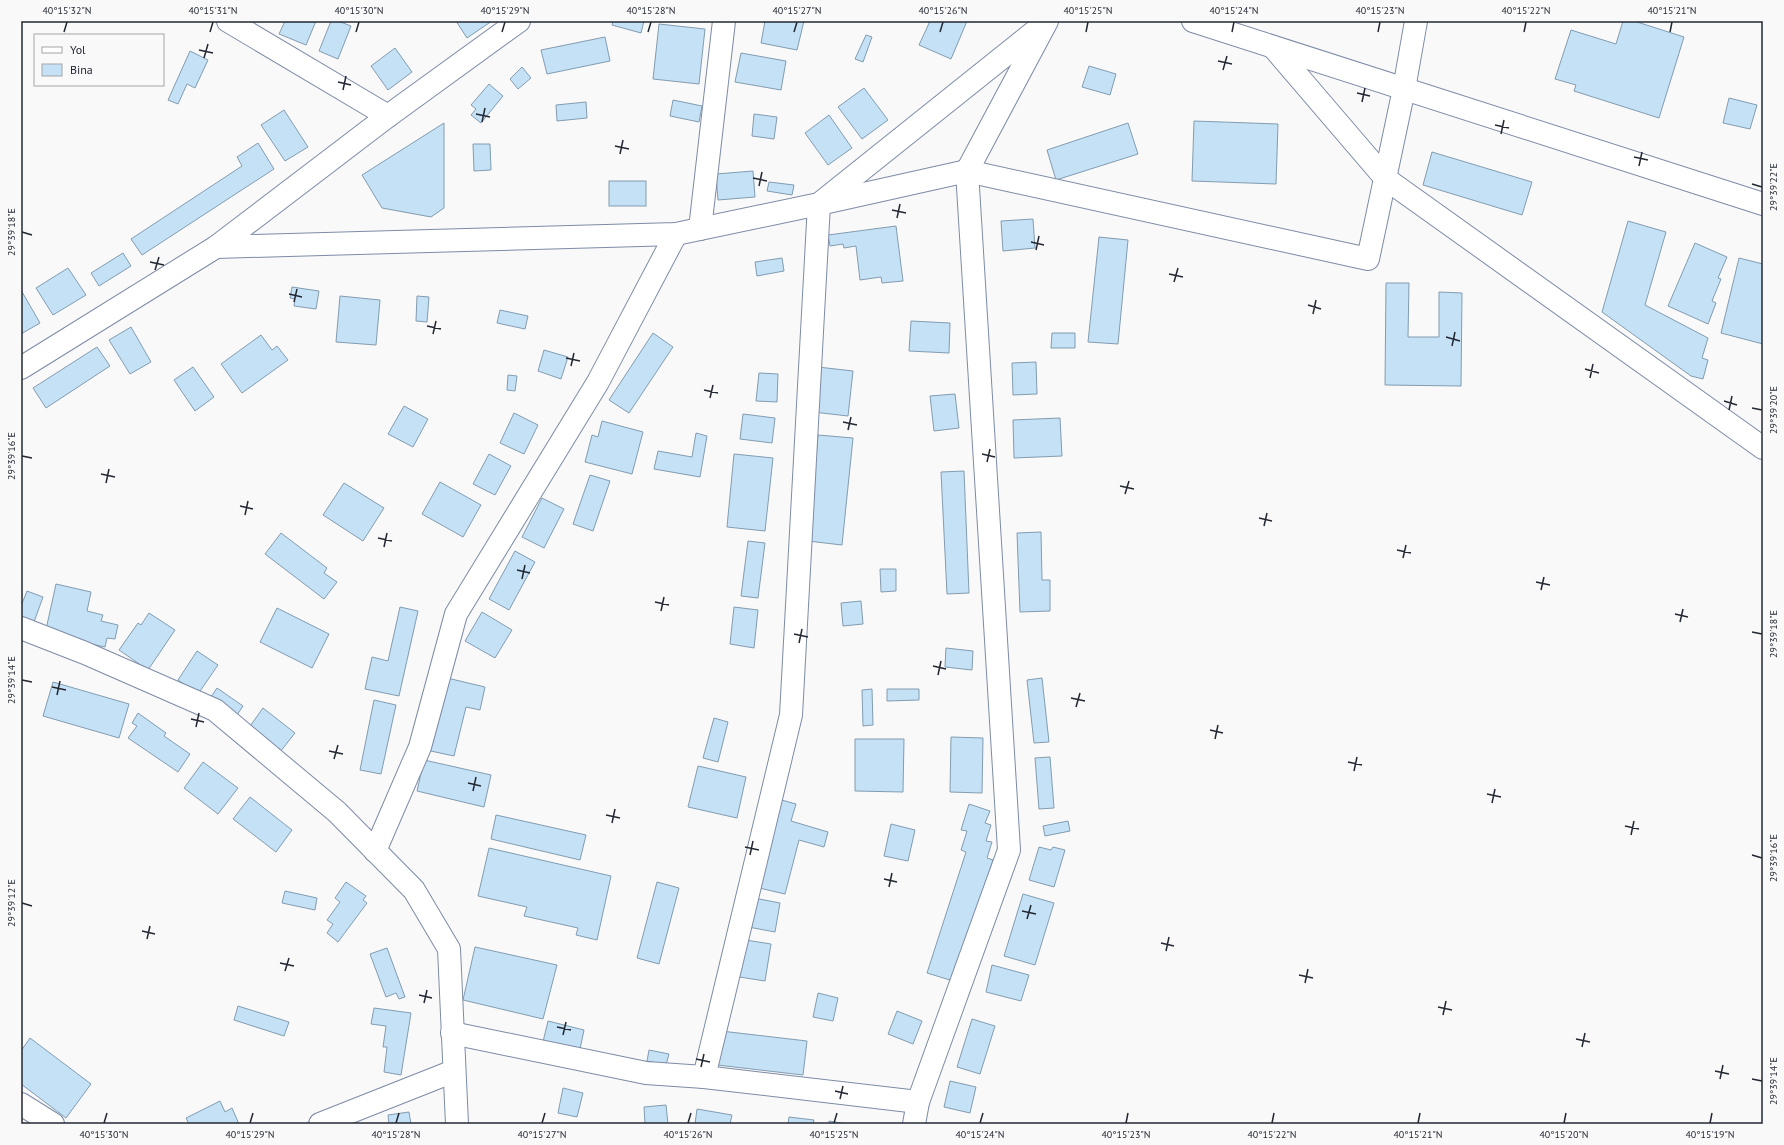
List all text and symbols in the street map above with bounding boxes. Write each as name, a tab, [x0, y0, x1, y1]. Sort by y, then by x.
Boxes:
text: 40°15'32"N	[42, 4, 92, 17]
text: 40°15'31"N	[188, 4, 238, 17]
text: 40°15'30"N	[334, 4, 384, 17]
text: 40°15'29"N	[480, 4, 530, 17]
text: 40°15'28"N	[626, 4, 676, 17]
text: 40°15'27"N	[772, 4, 822, 17]
text: 40°15'26"N	[918, 4, 968, 17]
text: 40°15'25"N	[1063, 4, 1113, 17]
text: 40°15'24"N	[1209, 4, 1259, 17]
text: 40°15'23"N	[1355, 4, 1405, 17]
text: 40°15'22"N	[1501, 4, 1551, 17]
text: 40°15'21"N	[1647, 4, 1697, 17]
legend	[34, 34, 164, 86]
text: Yol	[70, 42, 86, 57]
text: Bina	[70, 62, 93, 77]
text: 29°39'22"E	[1767, 163, 1780, 211]
text: 29°39'18"E	[5, 208, 18, 256]
text: 29°39'20"E	[1767, 386, 1780, 434]
text: 29°39'16"E	[5, 432, 18, 480]
text: 29°39'18"E	[1767, 610, 1780, 658]
text: 29°39'14"E	[5, 656, 18, 704]
text: 29°39'16"E	[1767, 834, 1780, 882]
text: 29°39'12"E	[5, 879, 18, 927]
text: 29°39'14"E	[1767, 1057, 1780, 1105]
text: 40°15'30"N	[79, 1128, 129, 1141]
text: 40°15'29"N	[225, 1128, 275, 1141]
text: 40°15'28"N	[371, 1128, 421, 1141]
text: 40°15'27"N	[517, 1128, 567, 1141]
text: 40°15'26"N	[663, 1128, 713, 1141]
text: 40°15'25"N	[809, 1128, 859, 1141]
text: 40°15'24"N	[955, 1128, 1005, 1141]
text: 40°15'23"N	[1101, 1128, 1151, 1141]
text: 40°15'22"N	[1247, 1128, 1297, 1141]
text: 40°15'21"N	[1393, 1128, 1443, 1141]
text: 40°15'20"N	[1539, 1128, 1589, 1141]
text: 40°15'19"N	[1685, 1128, 1735, 1141]

